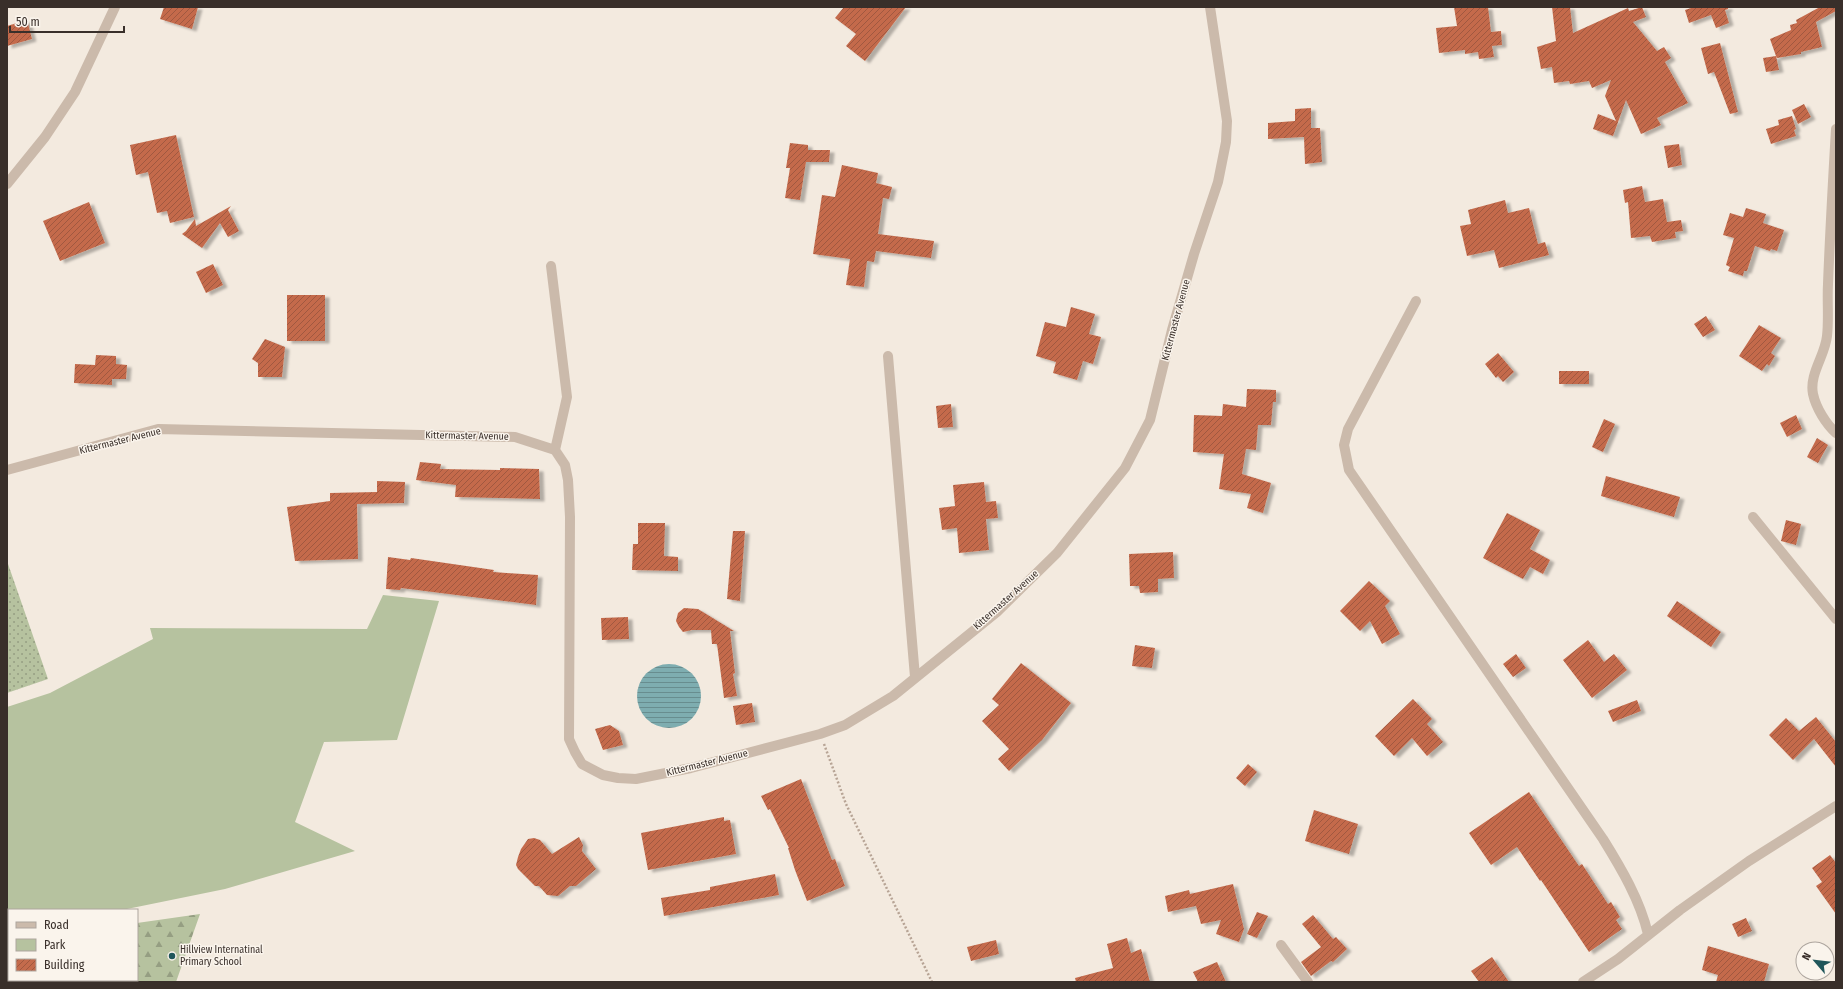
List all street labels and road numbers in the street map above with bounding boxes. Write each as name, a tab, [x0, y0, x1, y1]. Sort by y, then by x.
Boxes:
street label: Kittermaster Avenue	[1159, 278, 1193, 362]
street label: Kittermaster Avenue	[78, 425, 162, 457]
street label: Kittermaster Avenue	[425, 429, 509, 443]
street label: Kittermaster Avenue	[971, 568, 1041, 632]
street label: Kittermaster Avenue	[665, 747, 749, 779]

